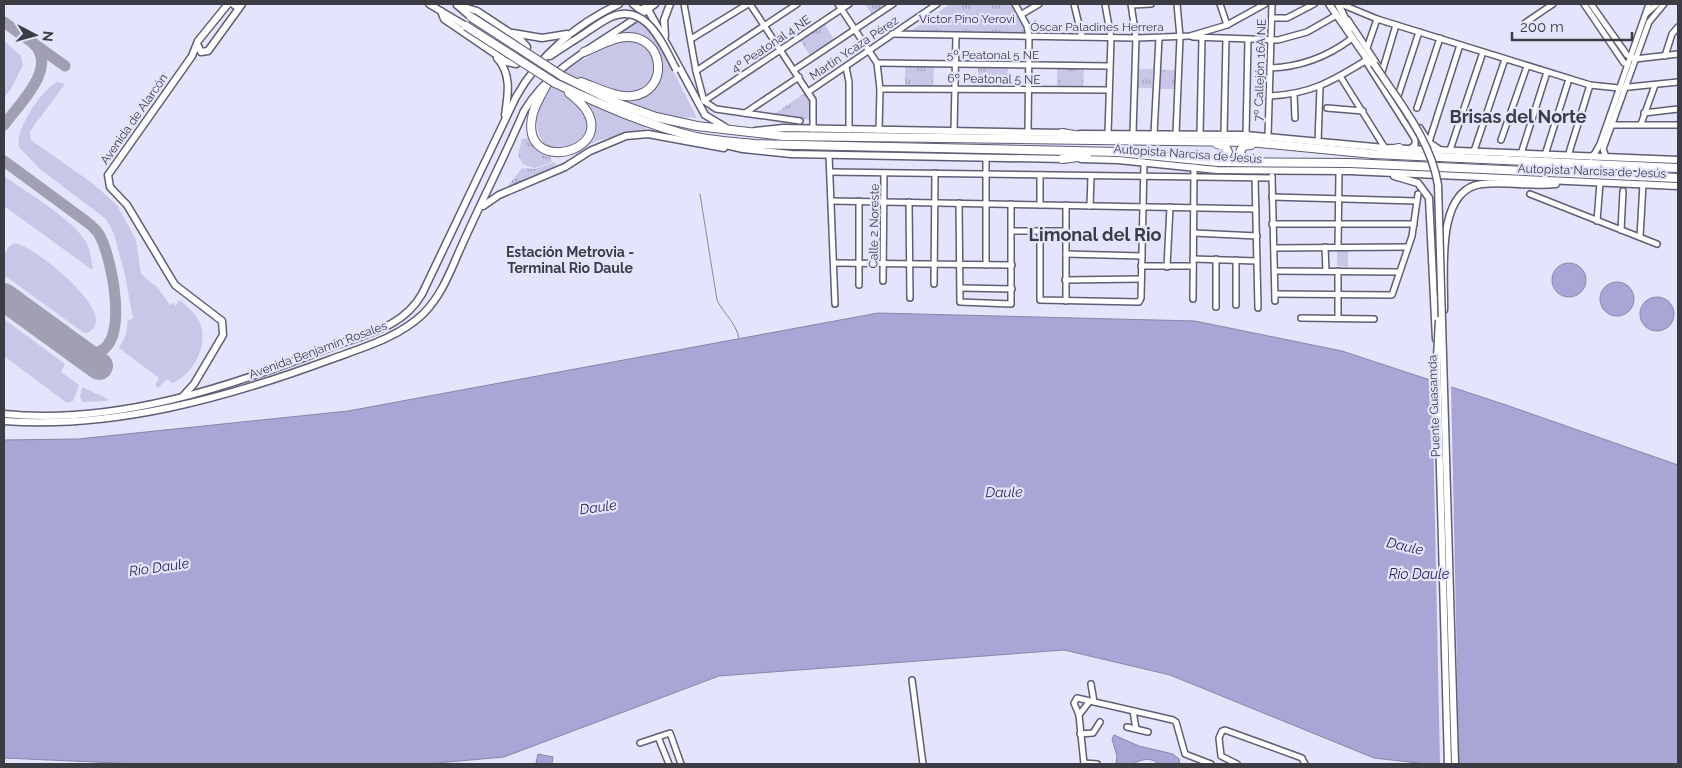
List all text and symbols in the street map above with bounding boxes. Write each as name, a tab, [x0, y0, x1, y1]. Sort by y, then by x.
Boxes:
north arrow	[10, 10, 60, 60]
scale bar	[1512, 10, 1632, 42]
street label: 4º Peatonal 4 NE	[729, 12, 813, 76]
park label: Víctor Pino Yerovi	[919, 12, 1015, 26]
street label: Martín Ycaza Pérez	[807, 13, 901, 83]
street label: 7º Callejón 16A NE	[1251, 18, 1269, 122]
text: 200 m	[1520, 18, 1564, 36]
street label: Óscar Paladines Herrera	[1030, 20, 1164, 34]
text: N	[39, 30, 56, 43]
street label: 5º Peatonal 5 NE	[947, 48, 1039, 62]
street label: Avenida de Alarcón	[97, 71, 171, 167]
street label: 6º Peatonal 5 NE	[947, 71, 1041, 87]
district label: Brisas del Norte	[1449, 106, 1587, 127]
street label: Autopista Narcisa de Jesús	[1113, 142, 1263, 166]
street label: Autopista Narcisa de Jesús	[1517, 161, 1667, 181]
street label: Calle 2 Noreste	[866, 183, 882, 269]
district label: Limonal del Rio	[1029, 224, 1162, 245]
district label: Estación Metrovia - Terminal Rio Daule	[506, 244, 634, 276]
street label: Avenida Benjamín Rosales	[247, 318, 389, 382]
street label: Puente Guasamda	[1425, 355, 1443, 457]
water label: Daule	[985, 484, 1023, 500]
water label: Daule	[579, 496, 618, 518]
water label: Daule	[1385, 534, 1425, 558]
water label: Río Daule	[128, 555, 190, 579]
water label: Río Daule	[1389, 566, 1450, 582]

